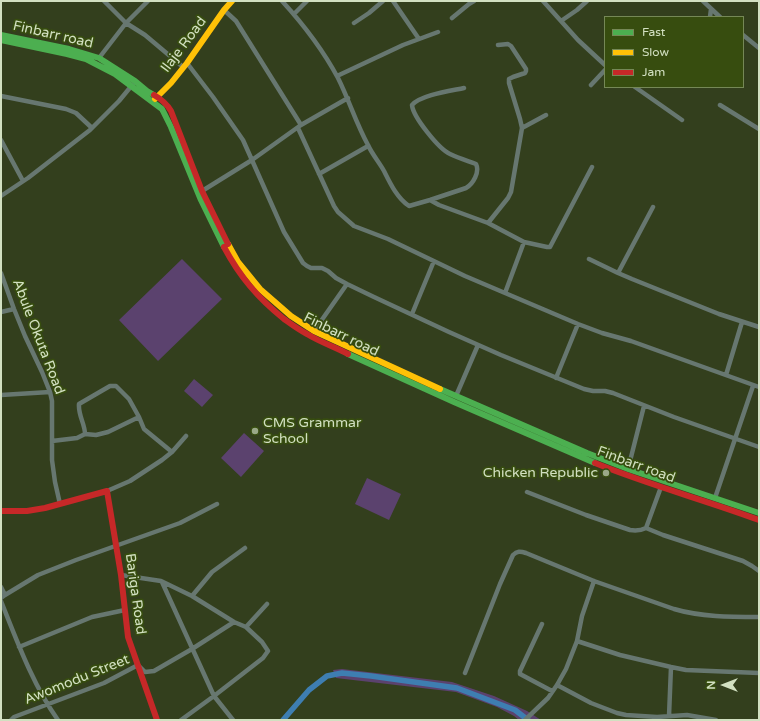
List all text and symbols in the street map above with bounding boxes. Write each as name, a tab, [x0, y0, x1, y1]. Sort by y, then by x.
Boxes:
street label: Ilaje Road	[158, 14, 210, 76]
legend	[604, 16, 744, 88]
street label: Finbarr road	[11, 18, 95, 52]
text: Fast	[642, 25, 665, 39]
text: Slow	[642, 45, 669, 59]
text: Jam	[642, 65, 665, 79]
street label: Abule Okuta Road	[8, 277, 68, 397]
street label: Finbarr road	[301, 310, 381, 360]
place label: CMS Grammar School	[263, 415, 361, 448]
marker: CMS Grammar School	[250, 426, 260, 436]
street label: Finbarr road	[595, 443, 677, 487]
place label: Chicken Republic	[483, 465, 598, 481]
marker: Chicken Republic	[601, 468, 611, 478]
street label: Bariga Road	[121, 552, 149, 636]
street label: Awomodu Street	[22, 651, 132, 709]
north arrow	[704, 665, 744, 705]
text: N	[705, 681, 718, 689]

